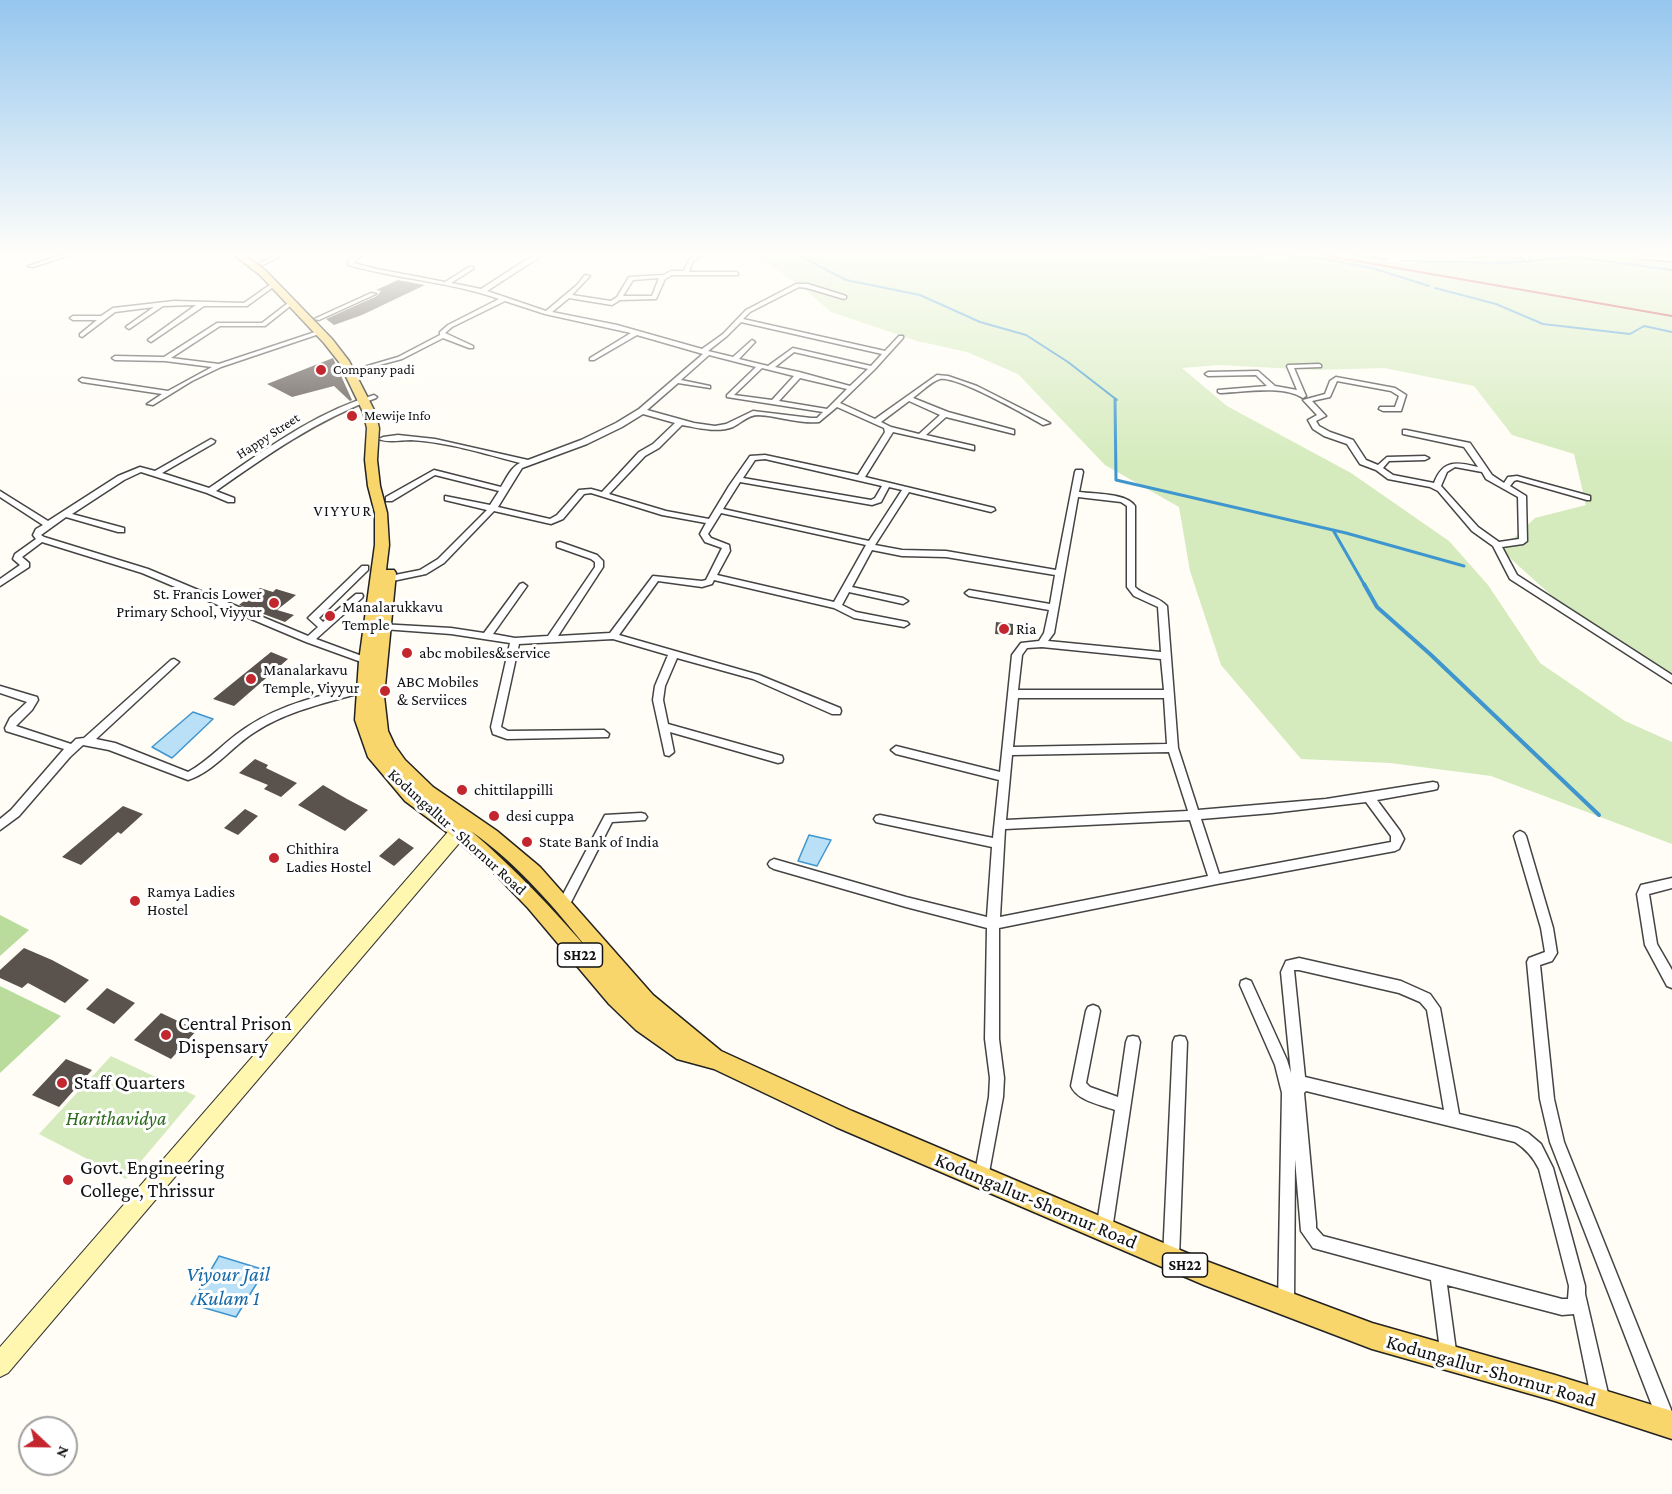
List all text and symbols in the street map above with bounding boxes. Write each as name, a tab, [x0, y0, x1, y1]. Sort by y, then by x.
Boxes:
place label: Company padi	[333, 362, 415, 378]
marker: Company padi	[314, 363, 328, 377]
place label: Mewije Info	[364, 408, 431, 424]
street label: Happy Street	[233, 409, 303, 463]
marker: Mewije Info	[345, 409, 359, 423]
district label: VIYYUR	[313, 501, 373, 521]
place label: St. Francis Lower Primary School, Viyyur	[116, 584, 262, 622]
marker: St. Francis Lower Primary School, Viyyur	[267, 596, 281, 610]
place label: Manalarukkavu Temple	[342, 597, 443, 635]
marker: Manalarukkavu Temple	[323, 609, 337, 623]
place label: Ria	[1016, 619, 1036, 639]
marker: Ria	[997, 622, 1011, 636]
place label: abc mobiles&service	[419, 643, 550, 663]
marker: abc mobiles&service	[400, 646, 414, 660]
place label: Manalarkavu Temple, Viyyur	[263, 660, 359, 698]
marker: Manalarkavu Temple, Viyyur	[244, 672, 258, 686]
place label: ABC Mobiles & Serviices	[397, 672, 478, 710]
marker: ABC Mobiles & Serviices	[378, 684, 392, 698]
street label: Kodungallur - Shornur Road	[384, 765, 530, 899]
place label: chittilappilli	[474, 780, 553, 800]
marker: chittilappilli	[455, 783, 469, 797]
place label: desi cuppa	[506, 806, 574, 826]
marker: desi cuppa	[487, 809, 501, 823]
place label: State Bank of India	[539, 832, 659, 852]
marker: State Bank of India	[520, 835, 534, 849]
place label: Chithira Ladies Hostel	[286, 839, 371, 877]
marker: Chithira Ladies Hostel	[267, 851, 281, 865]
place label: Ramya Ladies Hostel	[147, 882, 235, 920]
marker: Ramya Ladies Hostel	[128, 894, 142, 908]
road number: SH22	[558, 943, 602, 967]
place label: Central Prison Dispensary	[178, 1012, 292, 1059]
marker: Central Prison Dispensary	[159, 1028, 173, 1042]
place label: Staff Quarters	[74, 1071, 185, 1095]
marker: Staff Quarters	[55, 1076, 69, 1090]
park label: Harithavidya	[66, 1107, 166, 1131]
street label: Kodungallur-Shornur Road	[931, 1148, 1141, 1254]
place label: Govt. Engineering College, Thrissur	[80, 1156, 224, 1203]
marker: Govt. Engineering College, Thrissur	[61, 1173, 75, 1187]
road number: SH22	[1162, 1253, 1208, 1277]
water label: Viyour Jail Kulam 1	[186, 1262, 270, 1312]
street label: Kodungallur-Shornur Road	[1383, 1330, 1599, 1412]
north arrow	[18, 1416, 78, 1476]
text: N	[53, 1444, 73, 1460]

